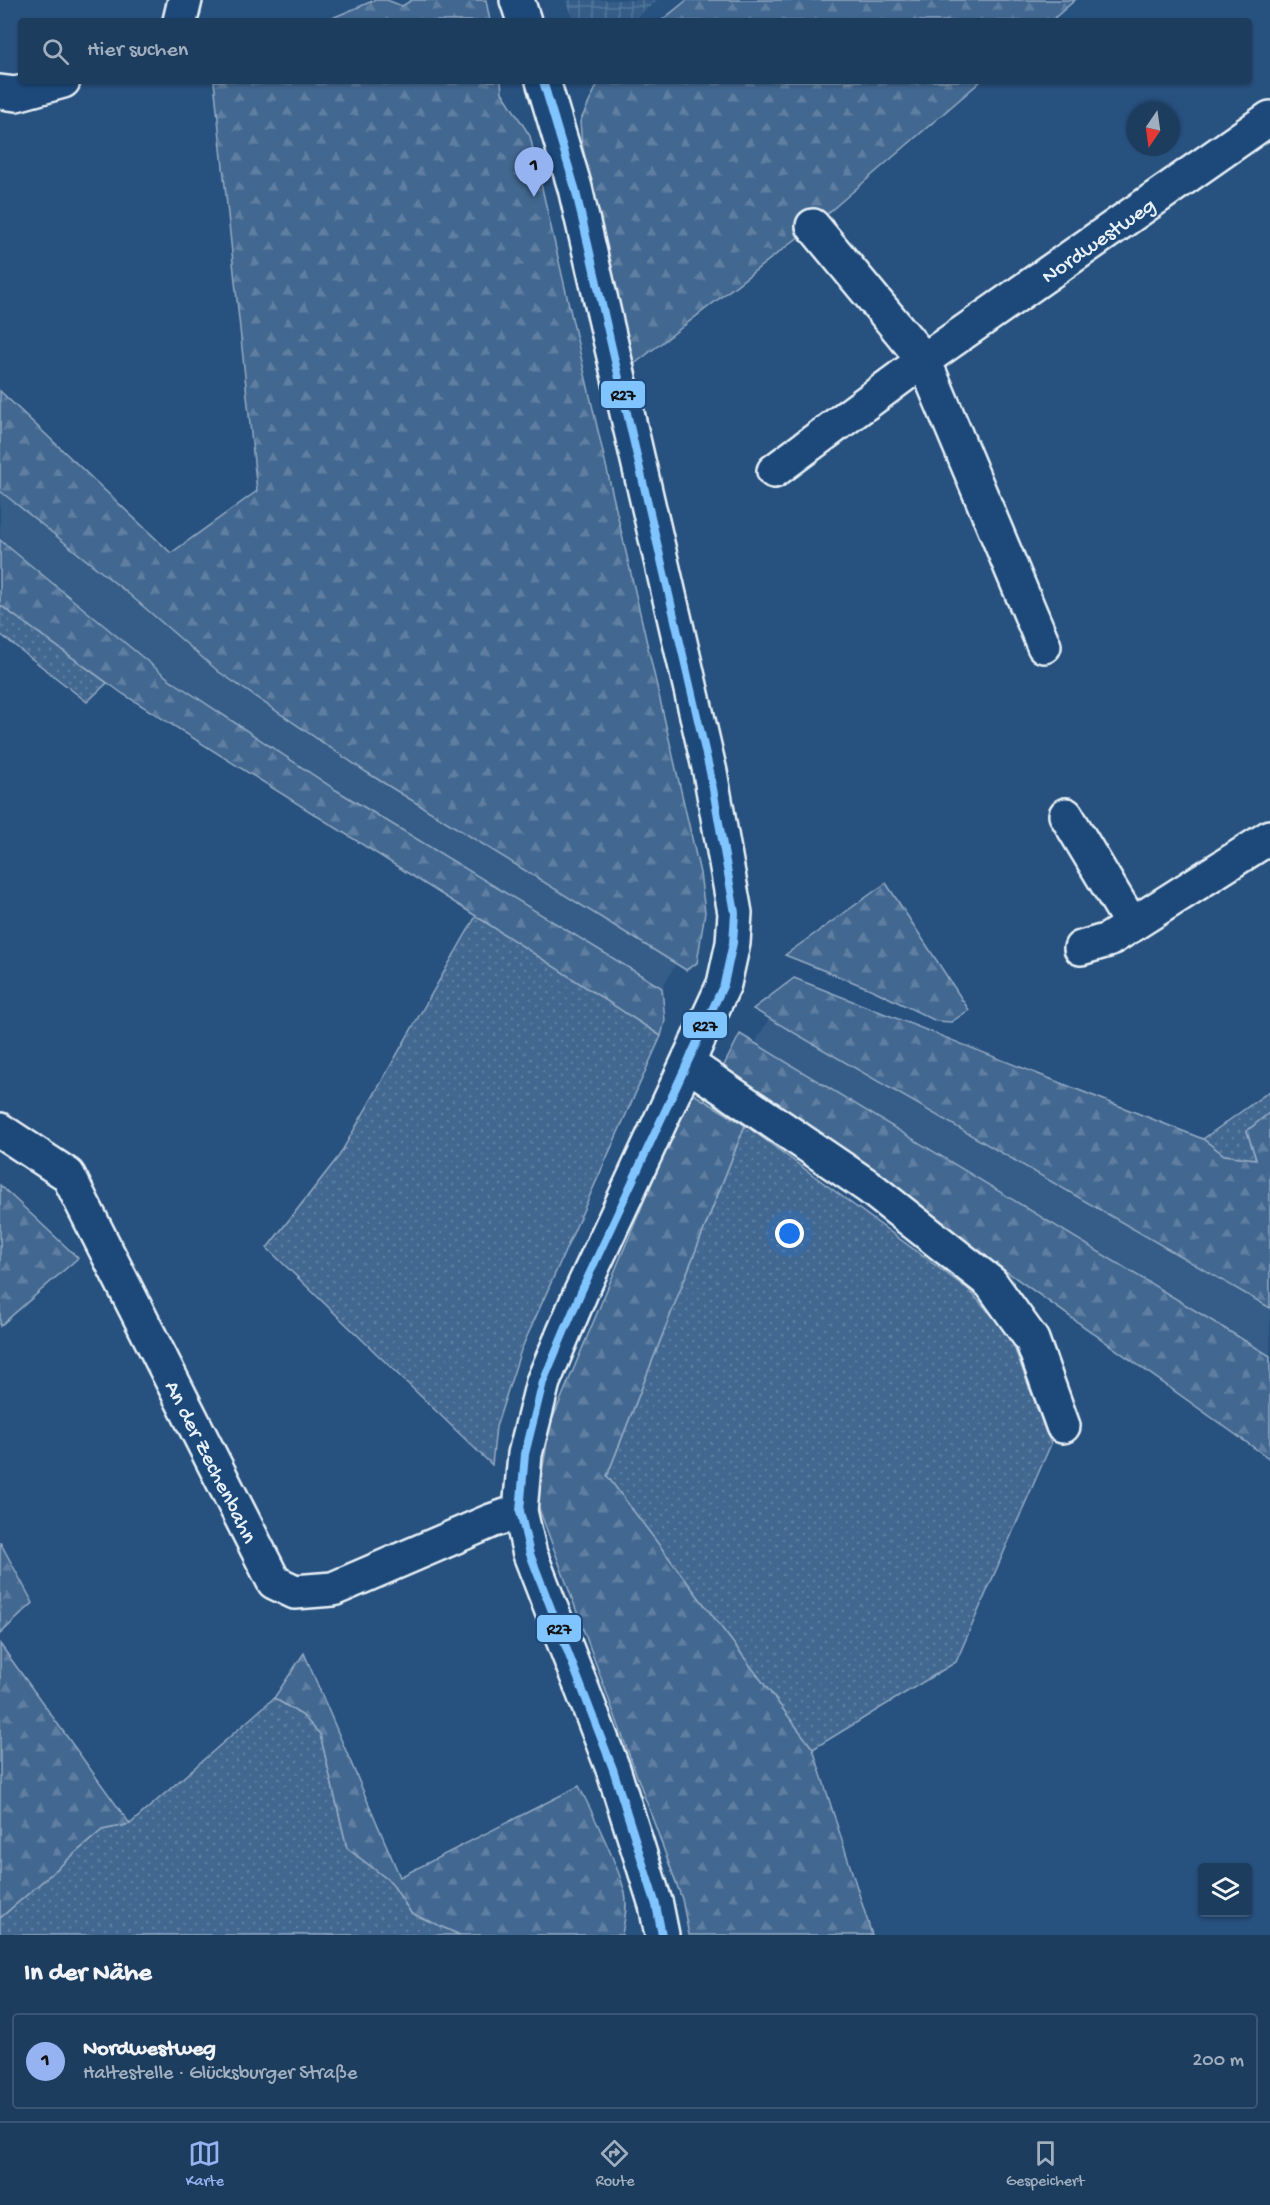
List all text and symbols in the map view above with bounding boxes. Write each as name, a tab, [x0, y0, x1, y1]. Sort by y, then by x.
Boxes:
search box	[18, 18, 1252, 84]
icon: search	[39, 35, 72, 68]
text: Hier suchen	[87, 38, 188, 64]
north arrow	[1126, 102, 1180, 156]
pin: 1	[514, 148, 554, 197]
street label: Nordwestweg	[1038, 193, 1161, 291]
line badge: R27	[600, 380, 646, 409]
text: R27	[610, 388, 636, 407]
line badge: R27	[682, 1011, 728, 1039]
text: R27	[692, 1019, 718, 1038]
your location	[775, 1219, 804, 1248]
street label: An der Zechenbahn	[157, 1377, 261, 1549]
line badge: R27	[536, 1614, 582, 1643]
text: R27	[546, 1622, 572, 1641]
map controls	[1198, 1863, 1252, 1917]
button: layers	[1198, 1863, 1252, 1917]
text: In der Nähe	[24, 1959, 152, 1990]
text: Nordwestweg	[83, 2037, 216, 2063]
text: 1	[41, 2050, 50, 2073]
text: 200 m	[1193, 2050, 1244, 2073]
text: Haltestelle · Glücksburger Straße	[83, 2063, 357, 2086]
tab: Karte	[186, 2137, 224, 2192]
tab: Route	[595, 2137, 634, 2192]
tab: Gespeichert	[1006, 2137, 1084, 2192]

